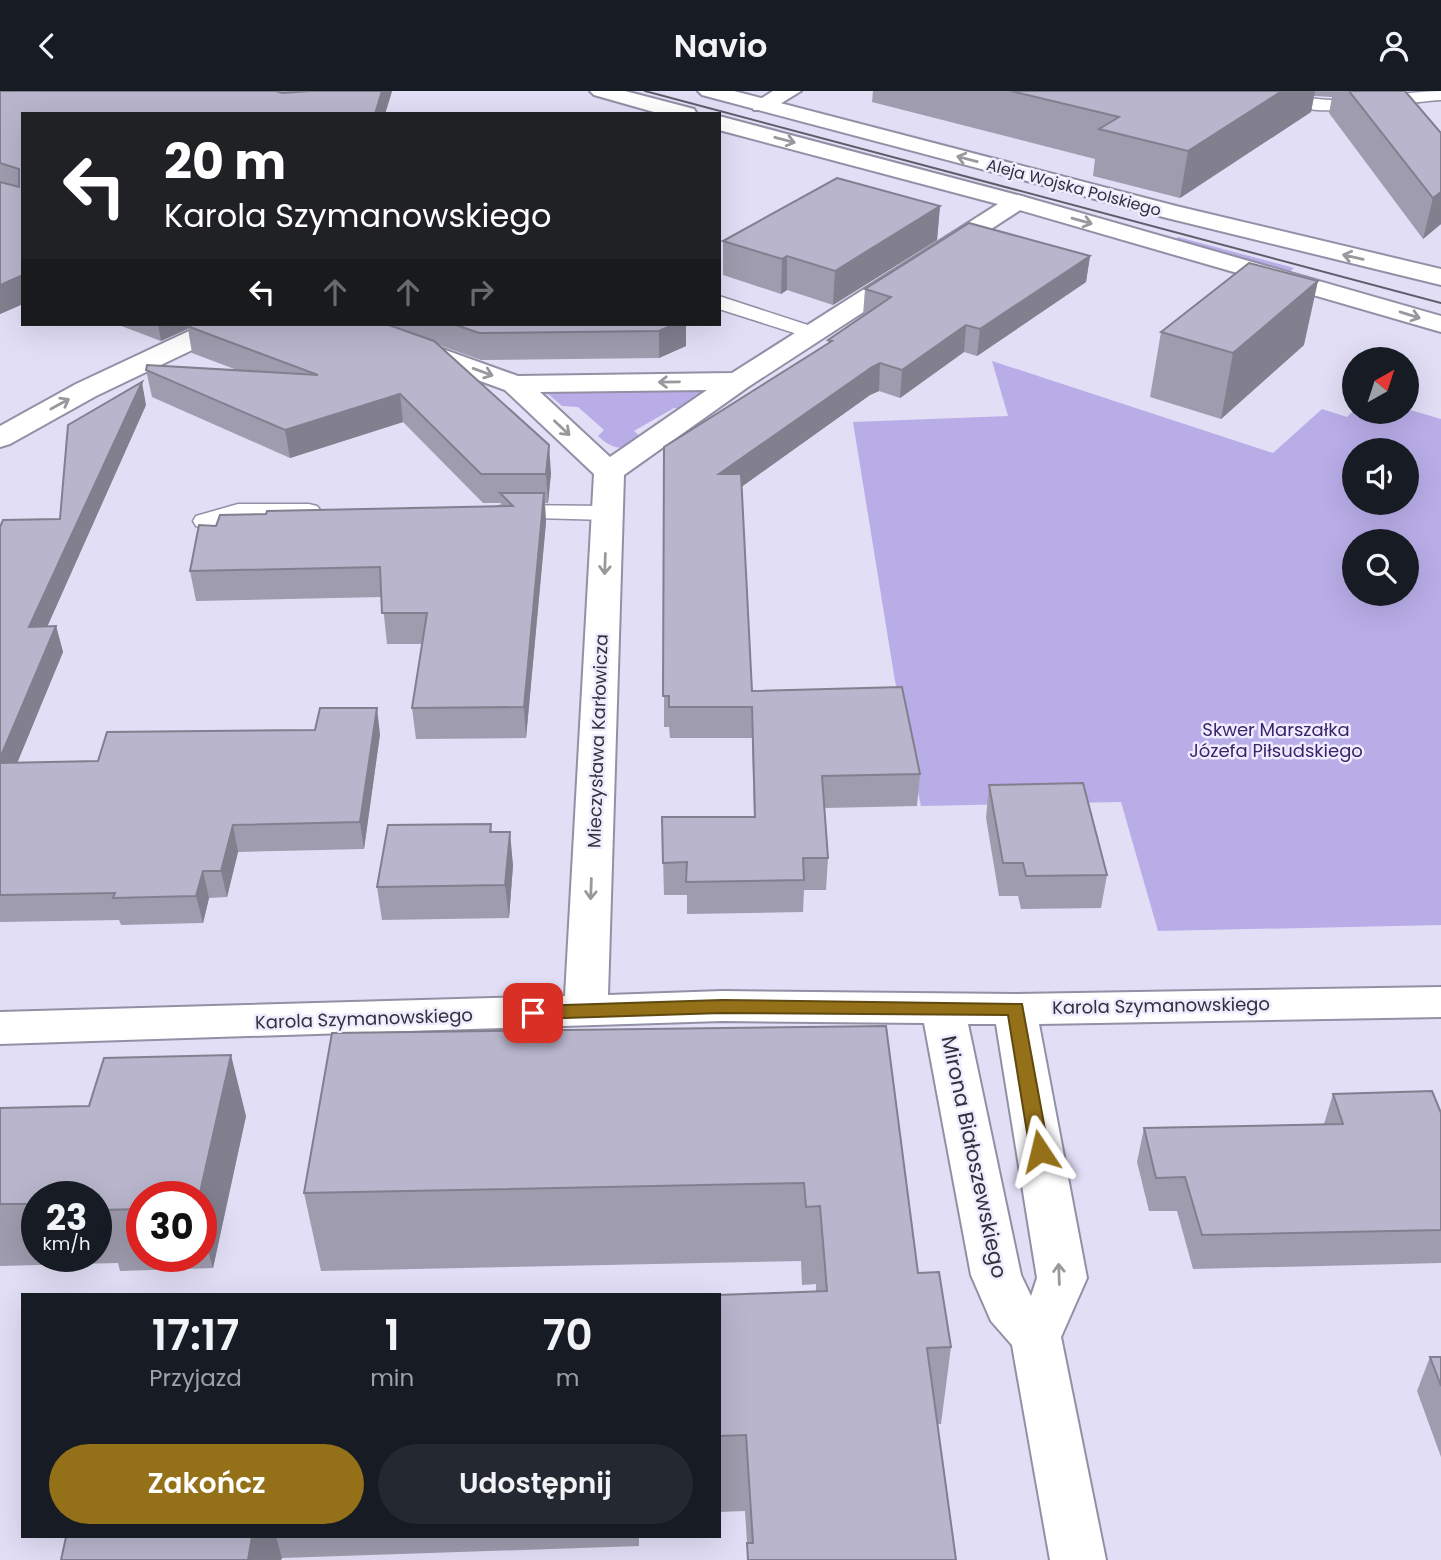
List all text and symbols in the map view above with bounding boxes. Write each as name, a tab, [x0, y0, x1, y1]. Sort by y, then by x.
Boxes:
text: Navio	[674, 23, 767, 68]
icon: back	[28, 27, 66, 65]
icon: person	[1375, 27, 1413, 65]
text: 20 m	[164, 128, 286, 196]
one-way arrow	[774, 135, 796, 148]
icon: left	[49, 140, 140, 231]
one-way arrow	[956, 152, 979, 165]
street label: Aleja Wojska Polskiego	[984, 153, 1164, 222]
text: Karola Szymanowskiego	[164, 193, 551, 238]
one-way arrow	[1071, 215, 1093, 228]
one-way arrow	[1343, 250, 1365, 263]
icon: left	[243, 273, 281, 311]
icon: ahead	[316, 273, 354, 311]
icon: ahead	[389, 273, 427, 311]
icon: right	[462, 273, 500, 311]
one-way arrow	[1399, 309, 1421, 322]
north arrow	[1342, 347, 1419, 423]
map controls	[1342, 347, 1419, 606]
one-way arrow	[471, 367, 493, 379]
one-way arrow	[658, 375, 681, 389]
one-way arrow	[49, 397, 69, 411]
one-way arrow	[553, 419, 570, 436]
button: sound	[1342, 438, 1419, 515]
button: search	[1342, 529, 1419, 606]
one-way arrow	[598, 552, 611, 575]
street label: Mieczysława Karłowicza	[581, 633, 614, 849]
park label: Skwer Marszałka Józefa Piłsudskiego	[1189, 717, 1363, 763]
one-way arrow	[585, 878, 598, 901]
pin	[503, 983, 563, 1043]
street label: Karola Szymanowskiego	[1052, 991, 1270, 1020]
icon: arrive	[514, 994, 552, 1032]
street label: Karola Szymanowskiego	[255, 1002, 473, 1035]
street label: Mirona Białoszewskiego	[935, 1033, 1014, 1281]
position arrow	[1003, 1114, 1077, 1188]
speed limit sign: 30	[126, 1181, 217, 1272]
text: 23	[46, 1193, 87, 1242]
text: km/h	[43, 1231, 90, 1256]
one-way arrow	[1053, 1263, 1066, 1286]
text: 17:17	[152, 1306, 239, 1365]
text: 1	[385, 1306, 400, 1365]
text: 70	[543, 1306, 593, 1365]
text: Przyjazd	[149, 1362, 242, 1394]
text: min	[370, 1362, 414, 1394]
text: m	[556, 1362, 579, 1394]
button: Zakończ	[49, 1444, 364, 1524]
button: Udostępnij	[378, 1444, 693, 1524]

